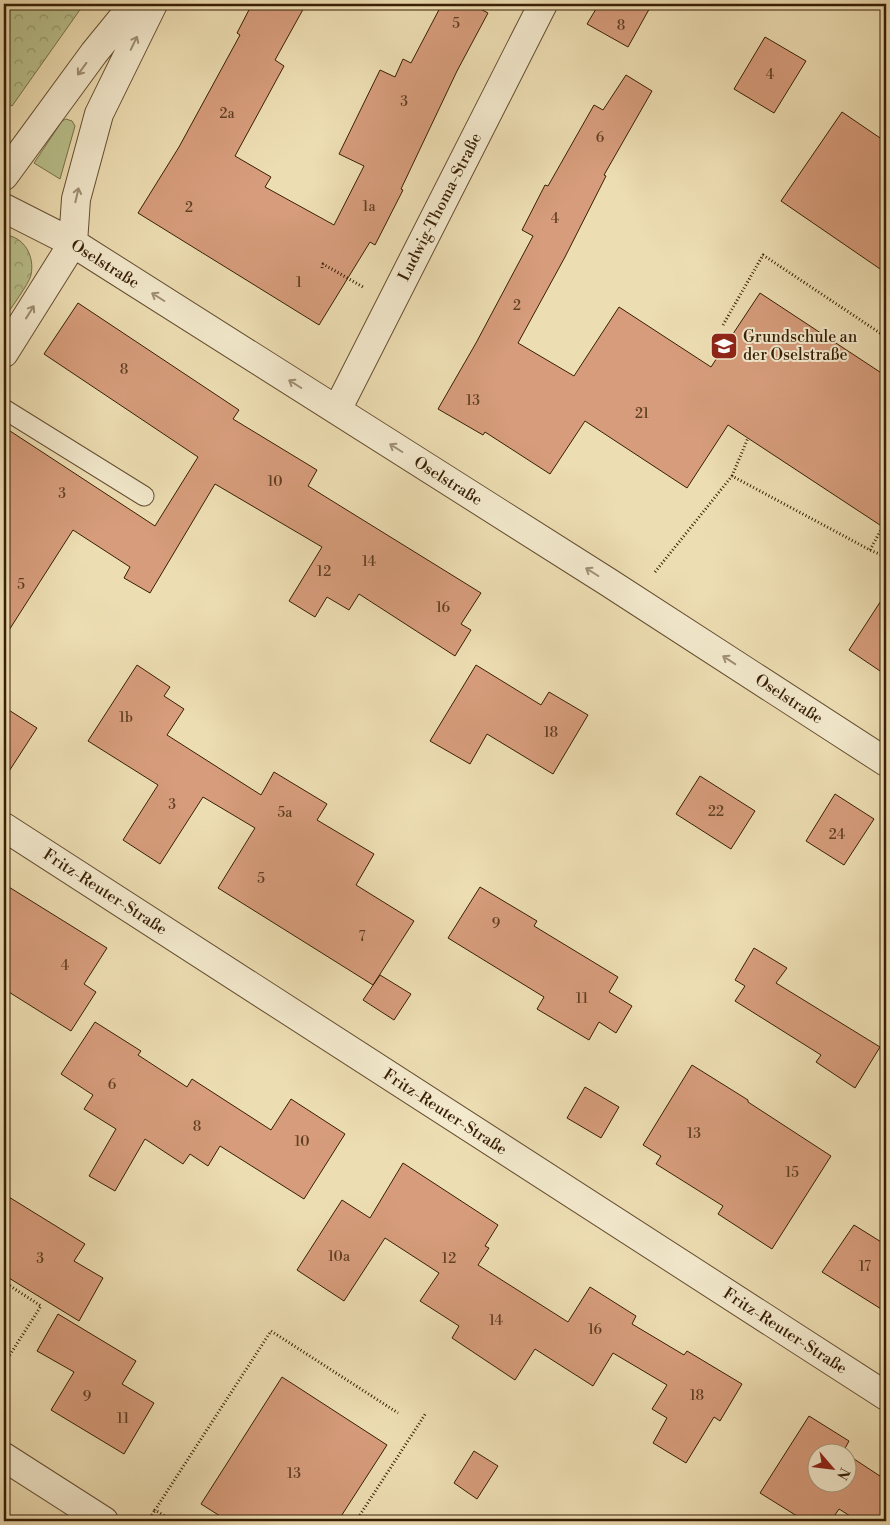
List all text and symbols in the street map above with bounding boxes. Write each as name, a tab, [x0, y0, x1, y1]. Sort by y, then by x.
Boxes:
house number: 5	[452, 15, 460, 33]
house number: 8	[617, 17, 625, 35]
one-way arrow	[130, 36, 139, 51]
one-way arrow	[77, 62, 87, 76]
house number: 4	[766, 66, 774, 84]
house number: 3	[400, 93, 408, 111]
house number: 2a	[219, 105, 235, 123]
house number: 6	[596, 129, 605, 147]
street label: Ludwig-Thoma-Straße	[394, 130, 486, 284]
one-way arrow	[73, 187, 82, 203]
house number: 1a	[362, 198, 376, 216]
house number: 2	[185, 199, 193, 217]
house number: 4	[551, 210, 559, 228]
street label: Oselstraße	[67, 235, 143, 293]
house number: 1	[296, 274, 302, 292]
one-way arrow	[152, 292, 166, 302]
house number: 2	[513, 297, 521, 315]
one-way arrow	[25, 305, 35, 319]
place label: Grundschule an der Oselstraße	[743, 327, 858, 365]
school or university icon: Grundschule an der Oselstraße	[709, 331, 739, 361]
house number: 8	[120, 361, 128, 379]
one-way arrow	[289, 379, 303, 389]
house number: 13	[466, 392, 480, 410]
house number: 21	[635, 405, 649, 423]
one-way arrow	[389, 442, 403, 452]
street label: Oselstraße	[410, 452, 486, 510]
house number: 10	[268, 473, 282, 491]
house number: 3	[58, 485, 66, 503]
house number: 14	[362, 553, 376, 571]
house number: 12	[317, 563, 331, 581]
one-way arrow	[586, 566, 600, 576]
house number: 5	[17, 576, 25, 594]
house number: 16	[436, 599, 451, 617]
one-way arrow	[722, 655, 736, 665]
street label: Oselstraße	[751, 670, 827, 728]
house number: 1b	[119, 709, 133, 727]
house number: 18	[544, 724, 558, 742]
house number: 3	[168, 796, 176, 814]
house number: 22	[708, 803, 724, 821]
house number: 5a	[278, 804, 293, 822]
house number: 24	[829, 826, 845, 844]
street label: Fritz-Reuter-Straße	[39, 844, 171, 940]
house number: 5	[257, 870, 265, 888]
house number: 9	[492, 915, 500, 933]
house number: 7	[358, 928, 366, 946]
house number: 4	[61, 957, 69, 975]
house number: 11	[576, 990, 588, 1008]
street label: Fritz-Reuter-Straße	[379, 1064, 511, 1160]
house number: 6	[108, 1076, 117, 1094]
house number: 8	[193, 1118, 201, 1136]
house number: 13	[687, 1125, 701, 1143]
house number: 10	[295, 1133, 309, 1151]
house number: 15	[785, 1164, 799, 1182]
house number: 10a	[328, 1248, 351, 1266]
house number: 3	[36, 1250, 44, 1268]
house number: 12	[442, 1250, 456, 1268]
house number: 17	[859, 1258, 871, 1276]
street label: Fritz-Reuter-Straße	[719, 1283, 851, 1379]
house number: 14	[489, 1312, 503, 1330]
house number: 16	[588, 1321, 603, 1339]
house number: 18	[690, 1387, 704, 1405]
house number: 9	[83, 1388, 91, 1406]
house number: 11	[117, 1410, 129, 1428]
north arrow	[808, 1442, 858, 1492]
house number: 13	[287, 1465, 301, 1483]
text: N	[832, 1465, 853, 1483]

